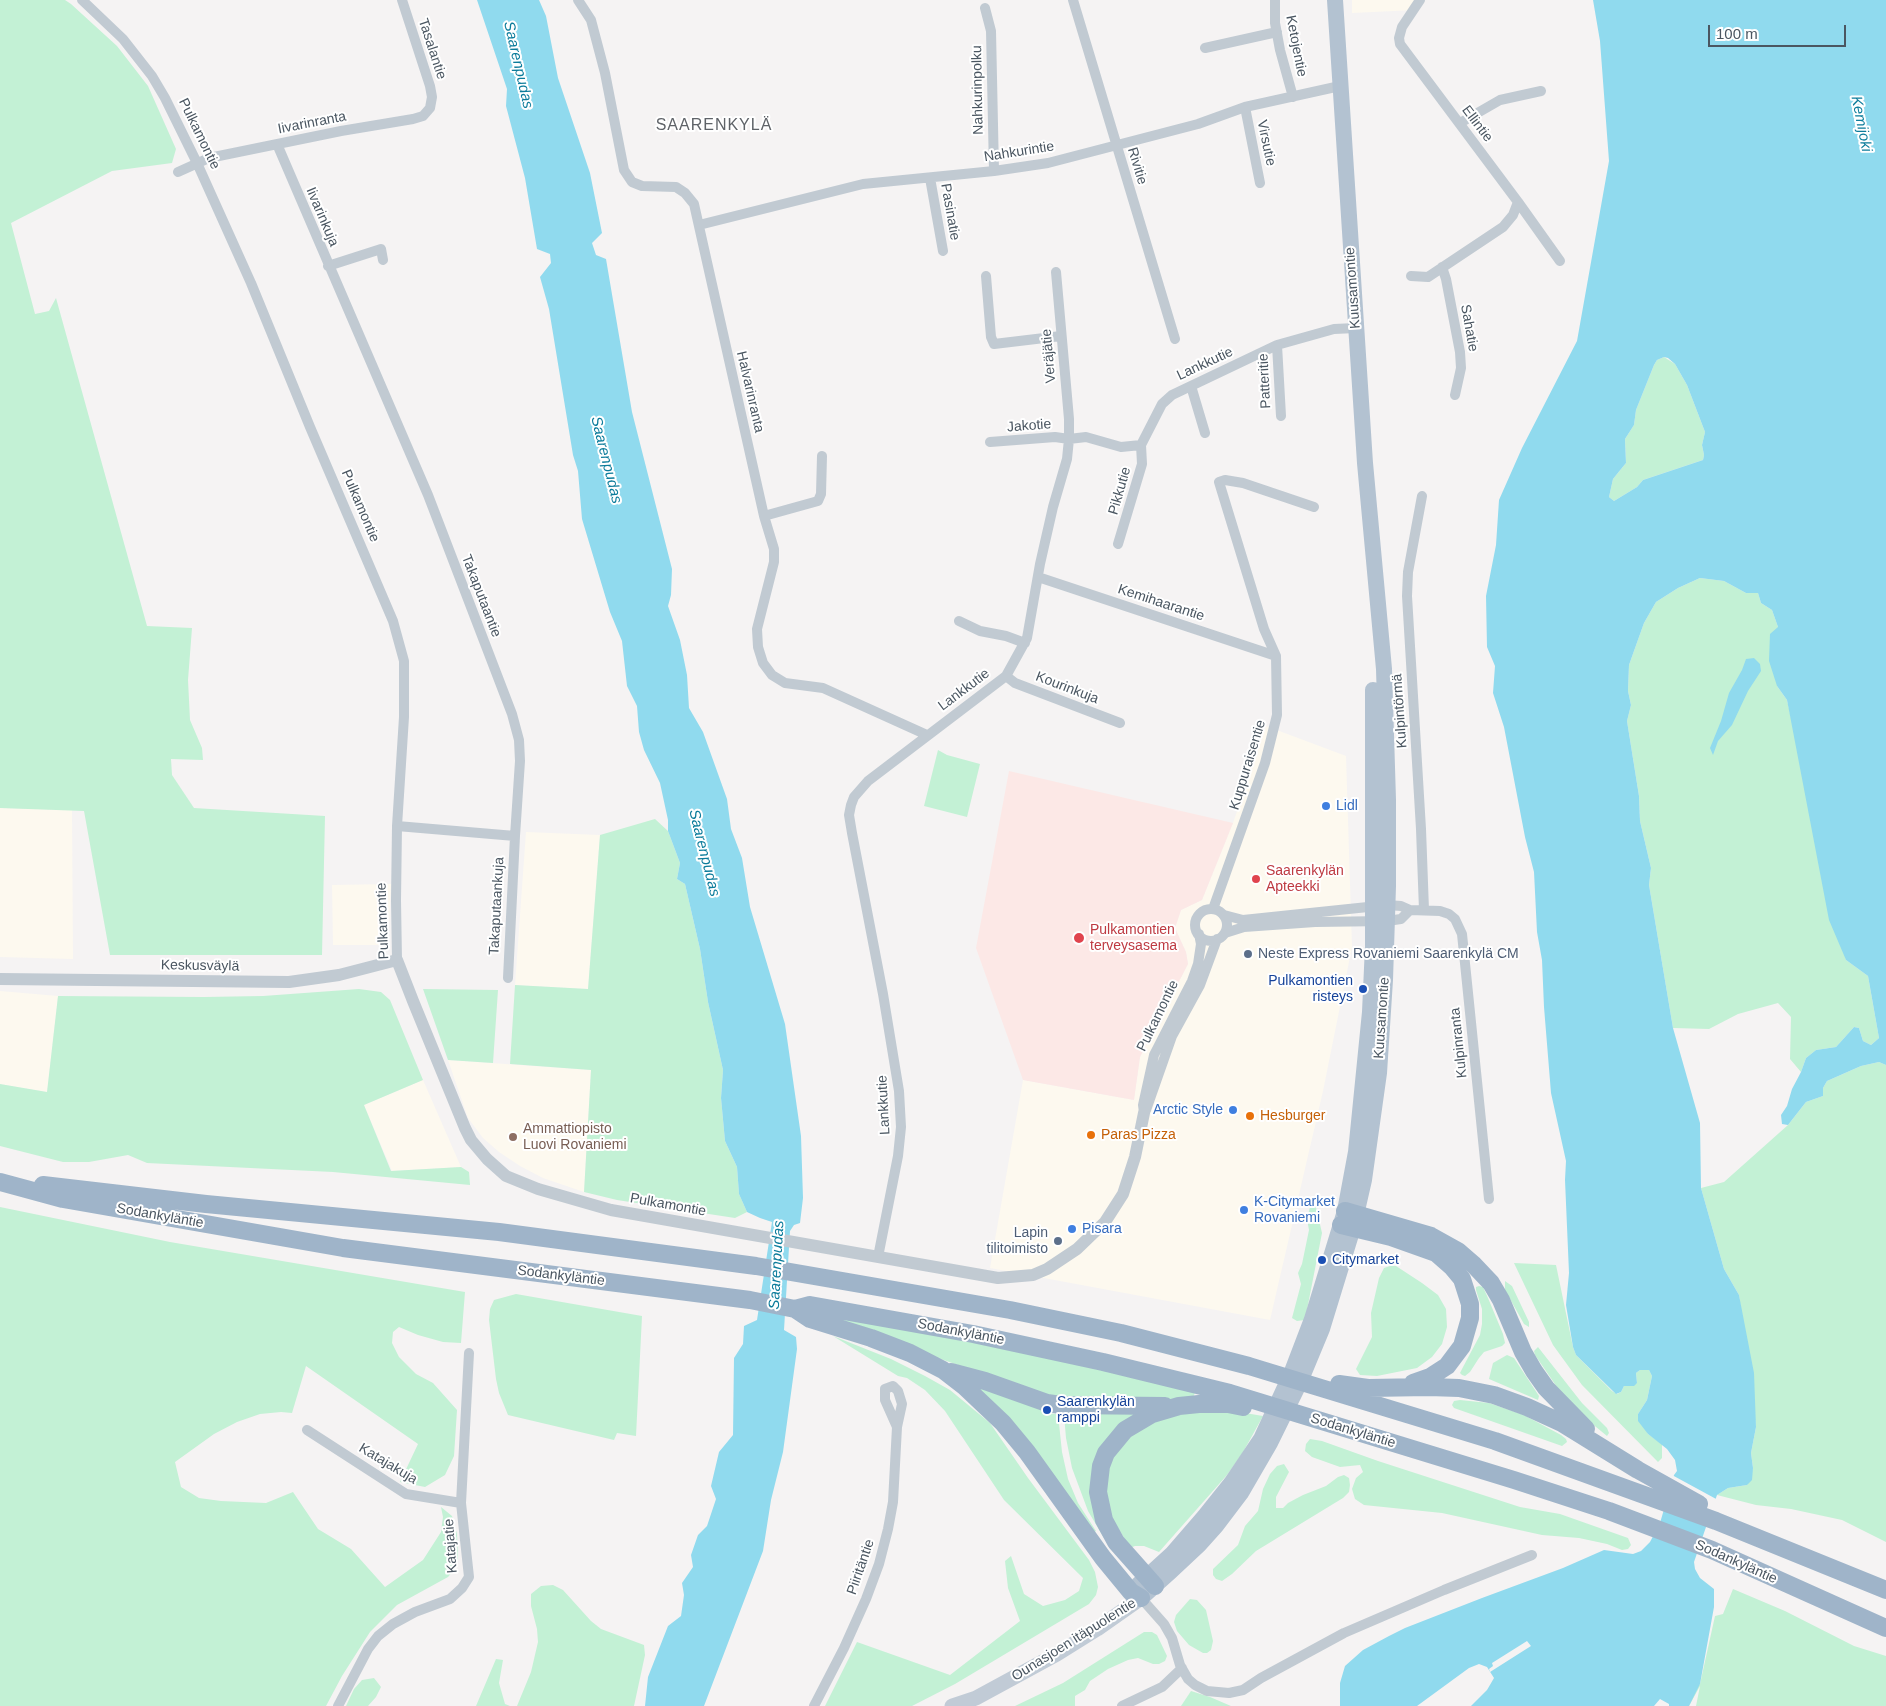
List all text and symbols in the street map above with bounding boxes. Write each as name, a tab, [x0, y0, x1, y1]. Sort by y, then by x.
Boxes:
street label: Ketojentie	[1282, 14, 1310, 78]
scale bar	[1711, 15, 1848, 47]
street label: Tasalantie	[414, 16, 450, 82]
water label: Saarenpudas	[499, 19, 537, 111]
text: 100 m	[1716, 25, 1758, 42]
street label: Nahkurinpolku	[969, 45, 987, 135]
water label: Kemijoki	[1847, 94, 1875, 154]
street label: Pulkamontie	[175, 96, 223, 172]
street label: Ellintie	[1458, 102, 1496, 146]
street label: Iivarinranta	[276, 108, 348, 138]
district label: SAARENKYLÄ	[654, 116, 774, 136]
street label: Virsutie	[1253, 119, 1279, 167]
street label: Nahkurintie	[983, 138, 1055, 166]
street label: Rivitie	[1123, 145, 1151, 187]
street label: Pasinatie	[937, 182, 963, 242]
street label: Iivarinkuja	[302, 185, 342, 249]
street label: Kuusamontie	[1342, 247, 1364, 329]
street label: Sahatie	[1457, 303, 1481, 353]
street label: Veräjätie	[1038, 328, 1060, 384]
street label: Lankkutie	[1174, 344, 1236, 384]
street label: Halvarinranta	[732, 350, 768, 434]
street label: Patteritie	[1255, 353, 1275, 409]
water label: Saarenpudas	[586, 415, 626, 505]
street label: Jakotie	[1006, 416, 1052, 436]
street label: Pikkutie	[1105, 465, 1135, 517]
street label: Pulkamontie	[337, 467, 383, 545]
street label: Takaputaantie	[458, 552, 504, 640]
street label: Kemihaarantie	[1115, 581, 1207, 625]
street label: Lankkutie	[935, 665, 993, 715]
street label: Kourinkuja	[1033, 668, 1101, 708]
street label: Kulpintörmä	[1389, 673, 1411, 749]
street label: Kuppuraisentie	[1226, 718, 1270, 812]
place label: Lidl	[1336, 798, 1358, 814]
marker: Lidl	[1320, 800, 1332, 812]
water label: Saarenpudas	[684, 808, 724, 898]
street label: Takaputaankuja	[486, 857, 508, 955]
place label: Saarenkylän Apteekki	[1266, 863, 1344, 896]
marker: Saarenkylän Apteekki	[1250, 873, 1262, 885]
street label: Pulkamontie	[373, 882, 393, 960]
place label: Pulkamontien terveysasema	[1090, 922, 1177, 954]
marker: Pulkamontien terveysasema	[1072, 931, 1086, 945]
place label: Neste Express Rovaniemi Saarenkylä CM	[1258, 946, 1519, 962]
marker: Neste Express Rovaniemi Saarenkylä CM	[1242, 948, 1254, 960]
street label: Keskusväylä	[161, 957, 239, 975]
place label: Pulkamontien risteys	[1268, 973, 1353, 1006]
street label: Kuusamontie	[1371, 977, 1393, 1059]
street label: Pulkamontie	[1134, 978, 1182, 1054]
marker: Pulkamontien risteys	[1357, 983, 1369, 995]
street label: Kulpinranta	[1447, 1007, 1471, 1079]
street label: Lankkutie	[874, 1075, 894, 1135]
place label: Arctic Style	[1153, 1102, 1223, 1118]
marker: Arctic Style	[1227, 1104, 1239, 1116]
place label: Hesburger	[1260, 1108, 1325, 1124]
marker: Hesburger	[1244, 1110, 1256, 1122]
place label: Ammattiopisto Luovi Rovaniemi	[523, 1121, 626, 1154]
place label: Paras Pizza	[1101, 1127, 1176, 1143]
marker: Paras Pizza	[1085, 1129, 1097, 1141]
marker: Ammattiopisto Luovi Rovaniemi	[507, 1131, 519, 1143]
street label: Pulkamontie	[629, 1190, 707, 1220]
place label: K-Citymarket Rovaniemi	[1254, 1194, 1335, 1226]
street label: Sodankyläntie	[115, 1200, 205, 1232]
marker: K-Citymarket Rovaniemi	[1238, 1204, 1250, 1216]
water label: Saarenpudas	[766, 1220, 788, 1310]
place label: Pisara	[1082, 1221, 1122, 1237]
marker: Pisara	[1066, 1223, 1078, 1235]
place label: Lapin tilitoimisto	[987, 1225, 1048, 1258]
marker: Lapin tilitoimisto	[1052, 1235, 1064, 1247]
place label: Citymarket	[1332, 1252, 1399, 1268]
marker: Citymarket	[1316, 1254, 1328, 1266]
street label: Sodankyläntie	[516, 1262, 606, 1290]
street label: Sodankyläntie	[916, 1315, 1006, 1349]
place label: Saarenkylän ramppi	[1057, 1394, 1135, 1426]
marker: Saarenkylän ramppi	[1041, 1404, 1053, 1416]
street label: Sodankyläntie	[1308, 1410, 1398, 1452]
street label: Katajakuja	[356, 1440, 420, 1488]
street label: Katajatie	[441, 1518, 461, 1574]
street label: Sodankyläntie	[1692, 1536, 1780, 1588]
street label: Piiritäntie	[844, 1537, 878, 1597]
street label: Ounasjoen itäpuolentie	[1009, 1595, 1139, 1685]

